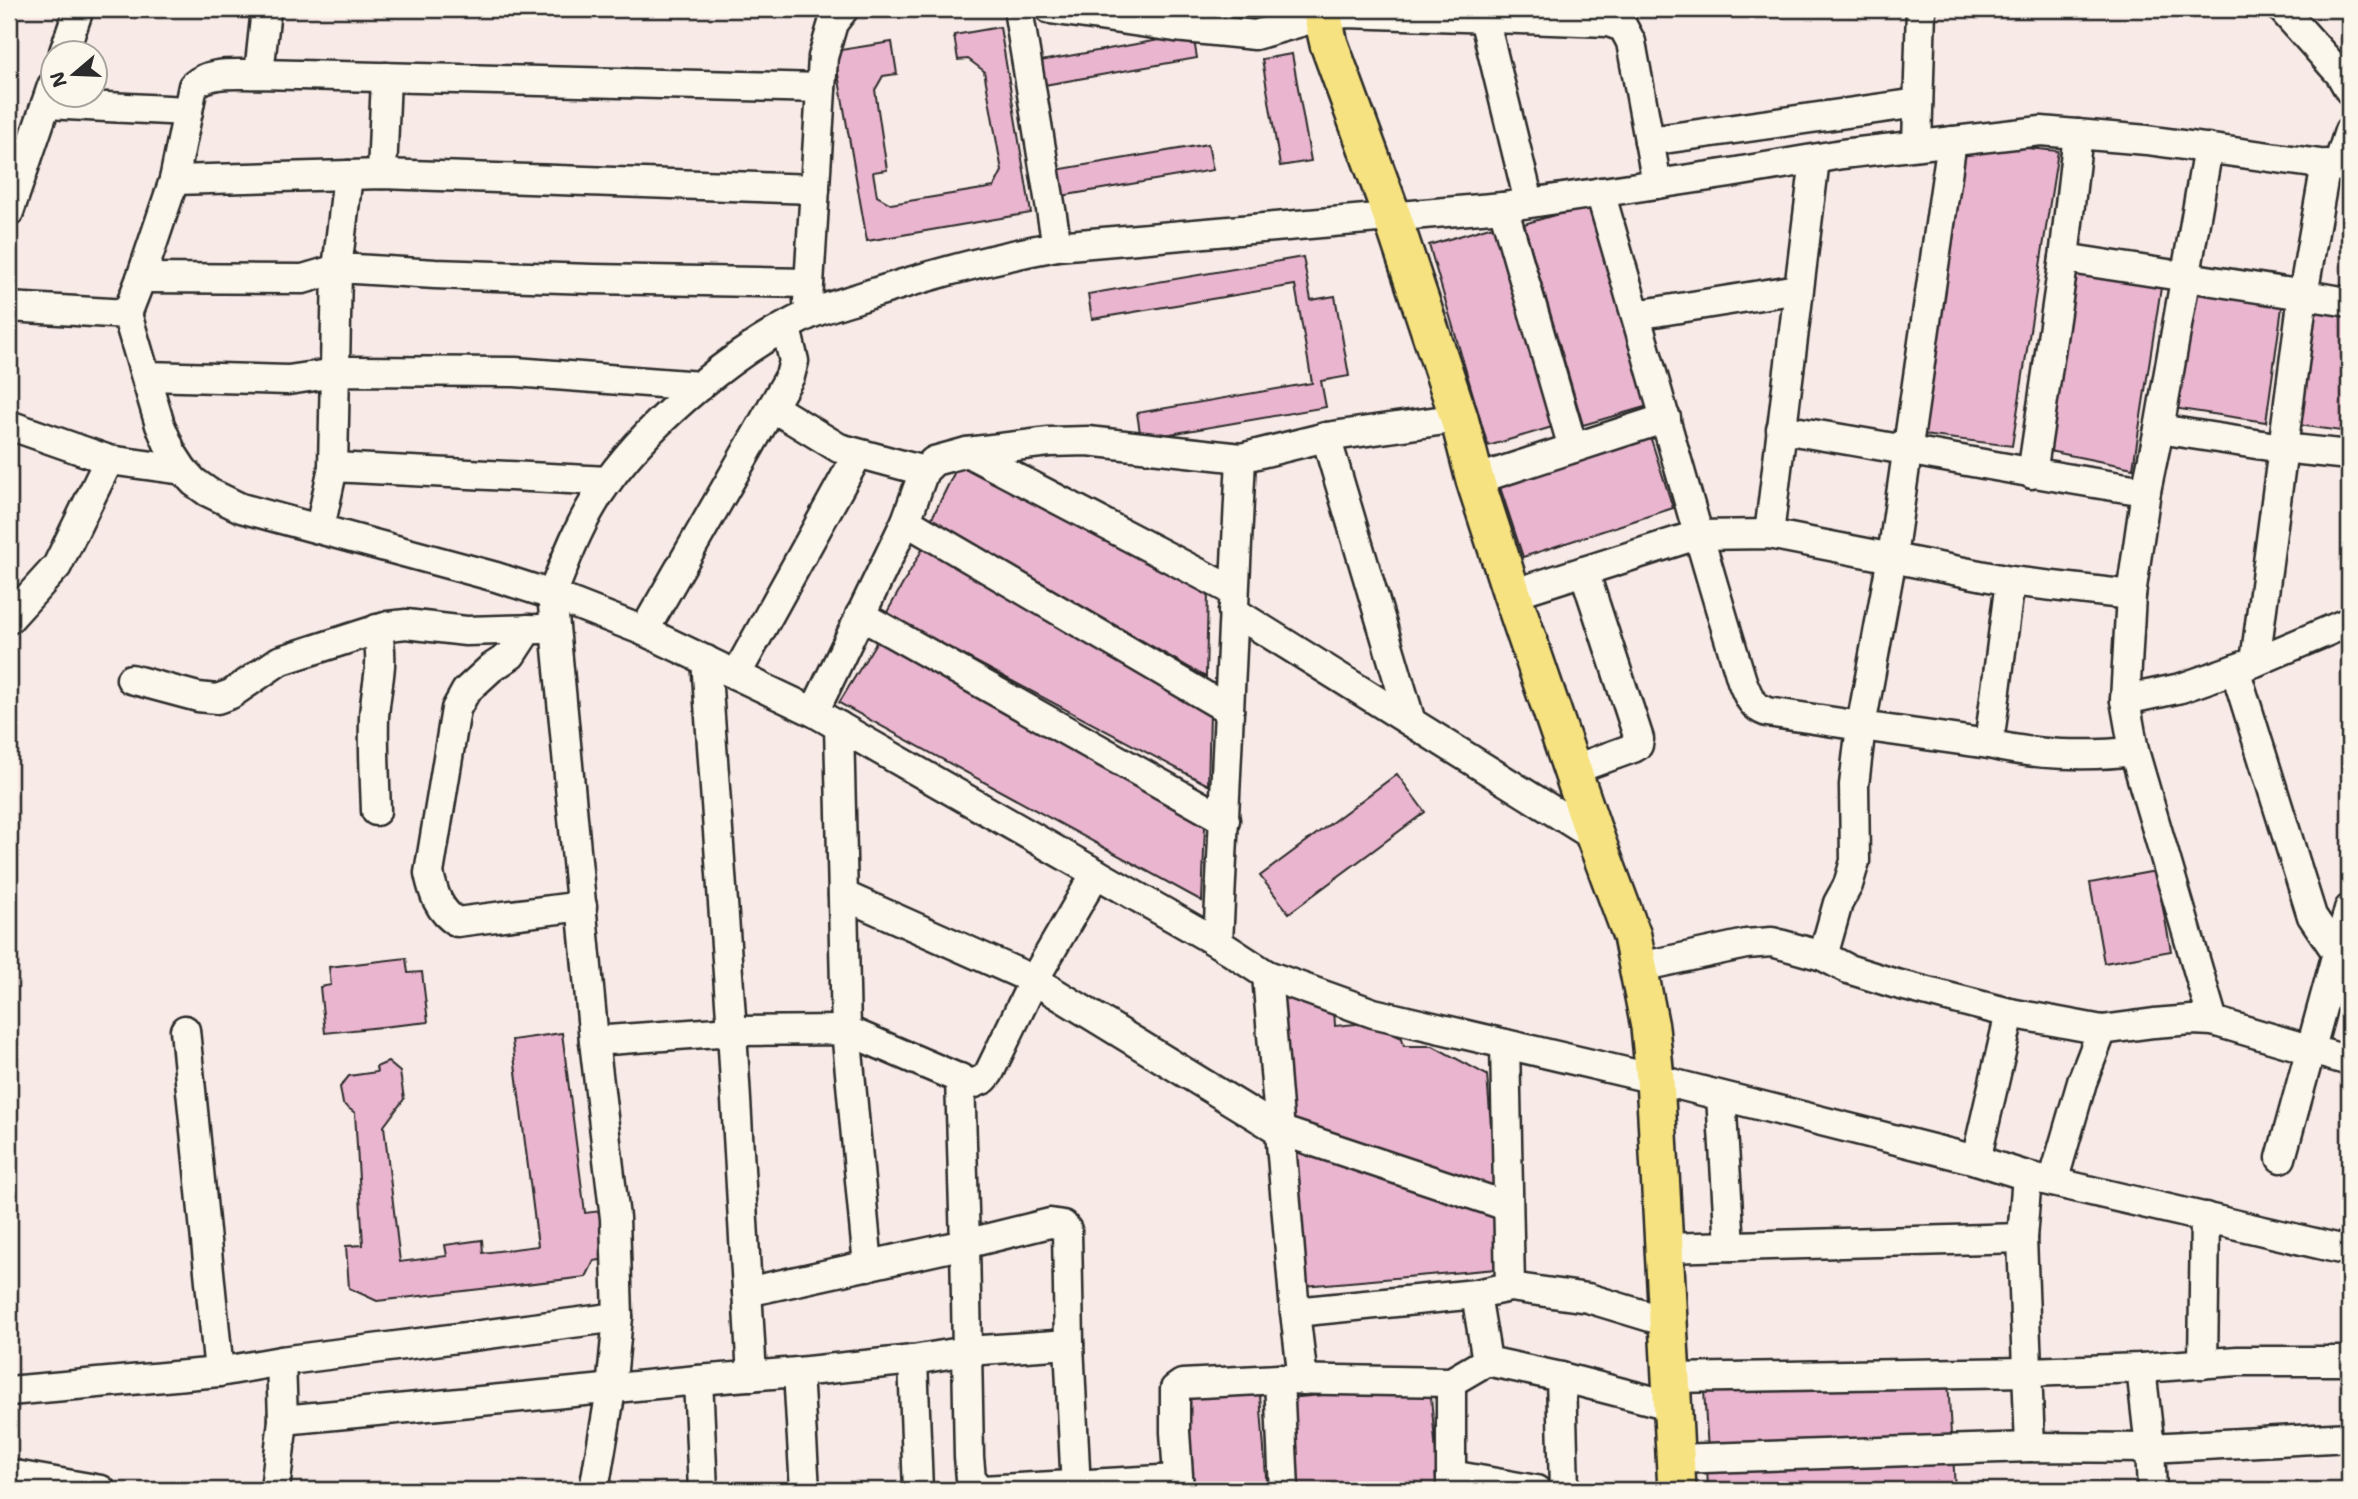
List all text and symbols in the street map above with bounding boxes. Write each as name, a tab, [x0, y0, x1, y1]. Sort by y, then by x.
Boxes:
north arrow	[38, 38, 108, 108]
text: N	[44, 68, 73, 91]

